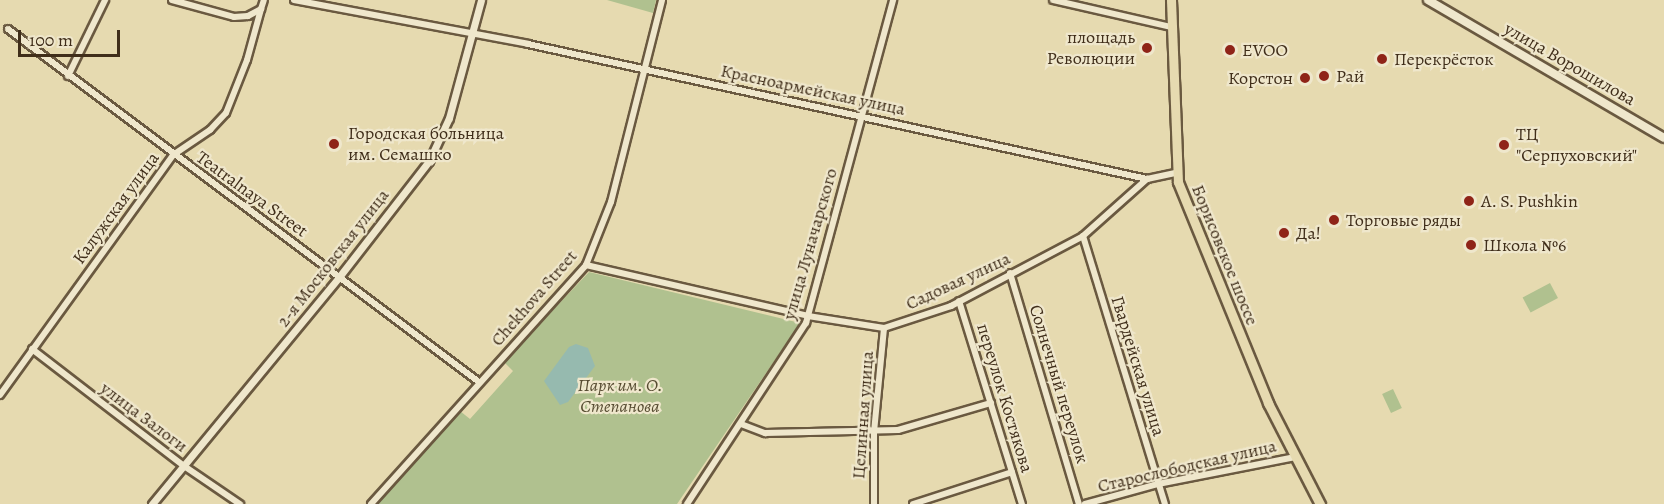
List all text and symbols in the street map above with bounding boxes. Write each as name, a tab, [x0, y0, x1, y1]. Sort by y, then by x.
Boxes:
scale bar	[21, 18, 123, 56]
street label: улица Ворошилова	[1501, 18, 1639, 110]
place label: площадь Революции	[1047, 27, 1135, 70]
text: 100 m	[29, 28, 73, 52]
place label: EVOO	[1242, 39, 1288, 61]
marker: площадь Революции	[1140, 41, 1154, 55]
marker: EVOO	[1223, 43, 1237, 57]
place label: Перекрёсток	[1394, 48, 1494, 70]
marker: Перекрёсток	[1375, 52, 1389, 66]
street label: Красноармейская улица	[719, 60, 907, 120]
place label: Рай	[1336, 65, 1364, 87]
place label: Корстон	[1228, 67, 1293, 89]
marker: Рай	[1317, 69, 1331, 83]
marker: Корстон	[1298, 71, 1312, 85]
place label: Городская больница им. Семашко	[348, 123, 504, 166]
place label: ТЦ "Серпуховский"	[1516, 124, 1637, 166]
marker: Городская больница им. Семашко	[325, 135, 343, 153]
marker: ТЦ "Серпуховский"	[1497, 138, 1511, 152]
street label: Teatralnaya Street	[192, 146, 312, 242]
street label: Калужская улица	[68, 148, 164, 268]
street label: улица Луначарского	[778, 166, 842, 322]
street label: Борисовское шоссе	[1187, 182, 1263, 328]
street label: 2-я Московская улица	[272, 185, 394, 331]
place label: A. S. Pushkin	[1481, 190, 1578, 212]
marker: A. S. Pushkin	[1462, 194, 1476, 208]
place label: Торговые ряды	[1346, 209, 1461, 231]
marker: Торговые ряды	[1327, 213, 1341, 227]
place label: Да!	[1296, 222, 1321, 244]
marker: Да!	[1277, 226, 1291, 240]
place label: Школа №6	[1483, 234, 1566, 256]
marker: Школа №6	[1464, 238, 1478, 252]
street label: Chekhova Street	[486, 246, 582, 350]
street label: Садовая улица	[902, 247, 1014, 315]
street label: Гвардейская улица	[1106, 293, 1170, 439]
street label: Солнечный переулок	[1025, 302, 1093, 466]
street label: переулок Костякова	[972, 321, 1038, 475]
street label: Целинная улица	[848, 350, 878, 480]
park label: Парк им. О. Степанова	[577, 375, 663, 418]
street label: улица Залоги	[96, 377, 192, 457]
street label: Старослободская улица	[1096, 435, 1278, 497]

